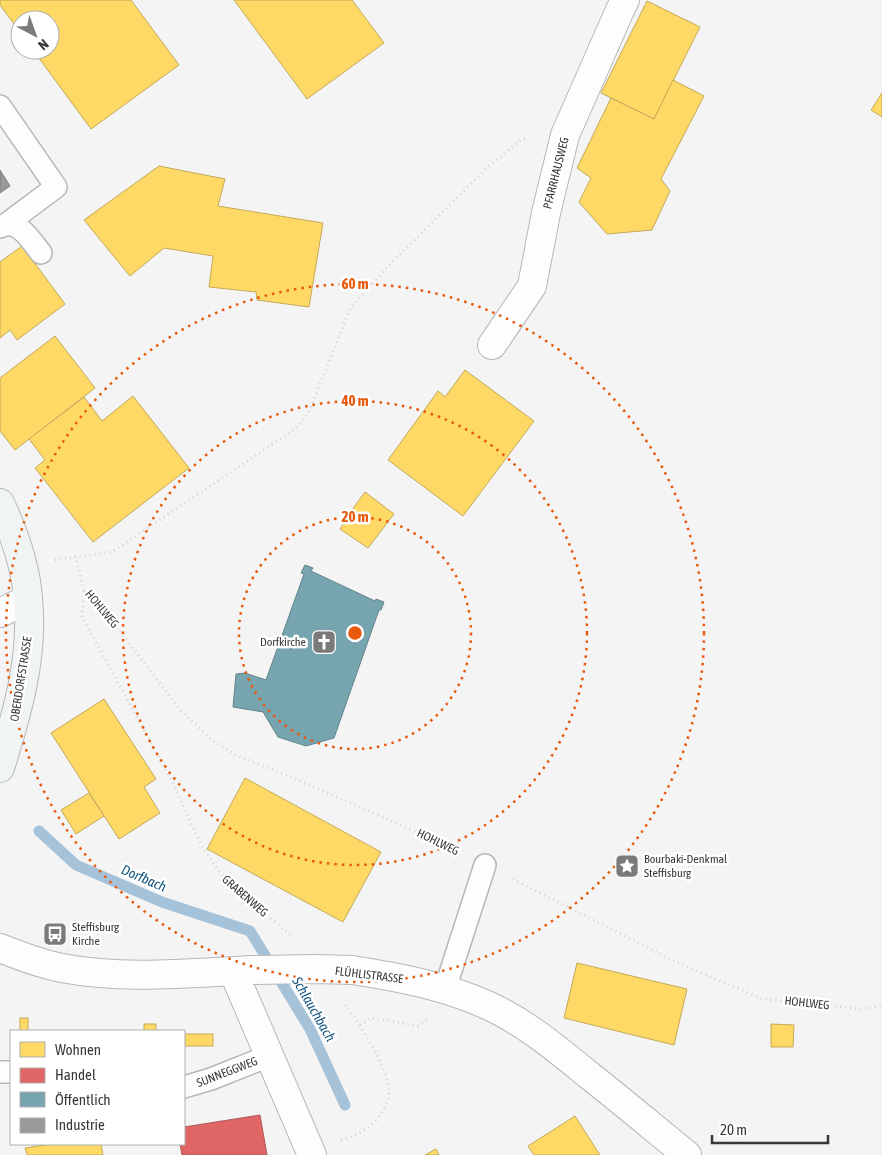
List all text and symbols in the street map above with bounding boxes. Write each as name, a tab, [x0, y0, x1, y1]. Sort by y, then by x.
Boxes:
north arrow	[10, 10, 60, 60]
text: N	[35, 36, 52, 54]
street label: PFARRHAUSWEG	[540, 136, 572, 210]
text: 60 m	[342, 275, 369, 292]
text: 40 m	[341, 392, 369, 409]
text: 20 m	[342, 508, 369, 525]
street label: HOHLWEG	[82, 587, 122, 631]
centre of rings	[346, 624, 364, 642]
church icon: Dorfkirche	[311, 629, 337, 655]
place label: Dorfkirche	[260, 635, 306, 649]
street label: OBERDORFSTRASSE	[7, 636, 35, 722]
street label: HOHLWEG	[415, 826, 461, 858]
place label: Bourbaki-Denkmal Steffisburg	[644, 852, 728, 880]
place icon: Bourbaki-Denkmal Steffisburg	[614, 853, 640, 879]
water label: Dorfbach	[119, 861, 169, 895]
street label: GRABENWEG	[219, 872, 271, 920]
place label: Steffisburg Kirche	[72, 920, 120, 948]
bus stop icon: Steffisburg Kirche	[42, 921, 68, 947]
street label: FLÜHLISTRASSE	[334, 964, 404, 986]
water label: Schlauchbach	[289, 973, 339, 1044]
street label: HOHLWEG	[784, 994, 830, 1012]
legend	[10, 1030, 185, 1145]
text: Wohnen	[55, 1041, 101, 1058]
street label: SUNNEGGWEG	[194, 1054, 260, 1090]
text: Handel	[55, 1066, 96, 1083]
text: Öffentlich	[55, 1091, 111, 1108]
scale bar	[712, 1112, 828, 1144]
text: Industrie	[55, 1116, 105, 1133]
text: 20 m	[720, 1121, 747, 1138]

